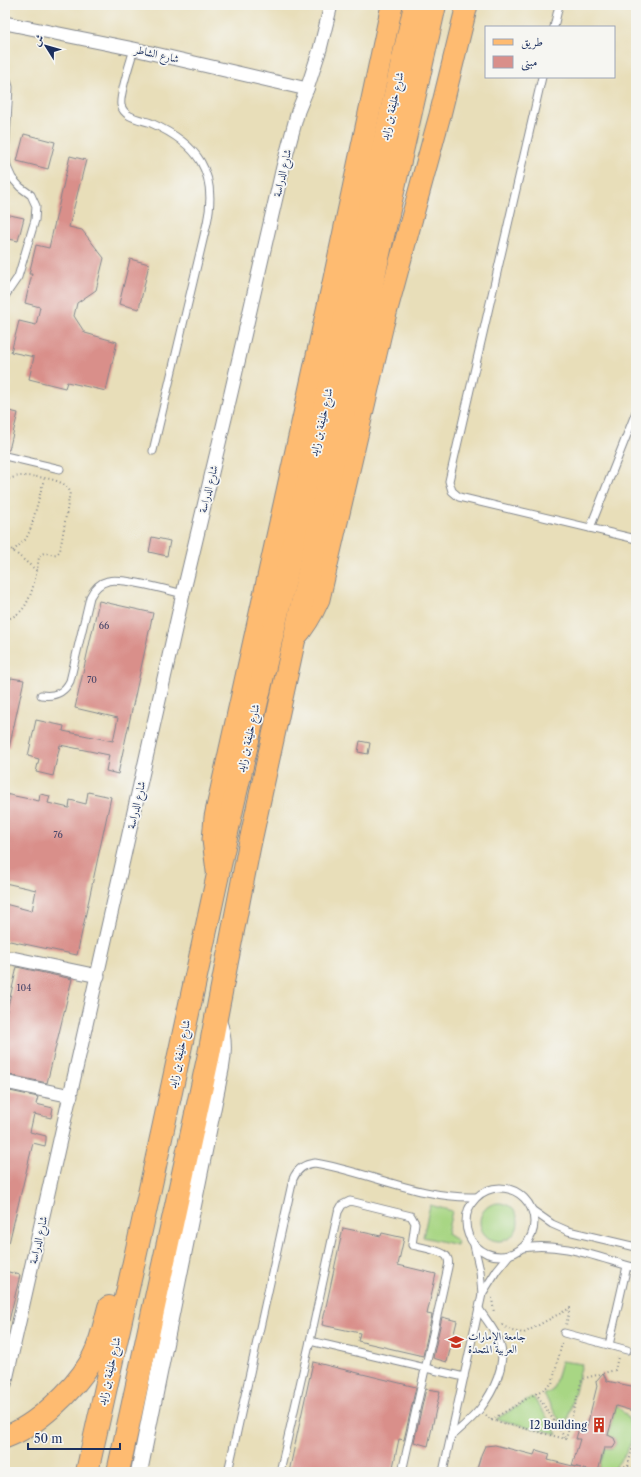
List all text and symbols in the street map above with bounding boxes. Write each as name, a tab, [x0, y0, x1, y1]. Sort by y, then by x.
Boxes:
north arrow	[26, 26, 66, 66]
legend	[485, 26, 615, 78]
text: ش	[29, 31, 47, 49]
text: طريق	[521, 34, 543, 50]
street label: شارع الشاطر	[132, 42, 181, 69]
text: مبنى	[521, 54, 537, 71]
street label: شارع خليفة بن زايد	[377, 70, 410, 142]
street label: شارع الدراسة	[270, 148, 297, 199]
street label: شارع خليفة بن زايد	[306, 386, 339, 458]
street label: شارع الدراسة	[195, 464, 224, 515]
house number: 66	[99, 620, 109, 631]
house number: 70	[87, 674, 97, 685]
street label: شارع خليفة بن زايد	[233, 702, 266, 774]
street label: شارع الدراسة	[124, 780, 151, 831]
house number: 76	[53, 829, 63, 840]
house number: 104	[17, 982, 31, 993]
street label: شارع خليفة بن زايد	[165, 1018, 196, 1090]
street label: شارع الدراسة	[26, 1215, 53, 1266]
place label: جامعة الإمارات العربية المتحدة	[468, 1329, 526, 1357]
school or university icon: جامعة الإمارات العربية المتحدة	[447, 1333, 465, 1351]
street label: شارع خليفة بن زايد	[94, 1335, 127, 1407]
building icon: I2 Building	[590, 1416, 608, 1434]
place label: I2 Building	[530, 1418, 587, 1432]
scale bar	[28, 1425, 120, 1451]
text: 50 m	[34, 1431, 63, 1446]

